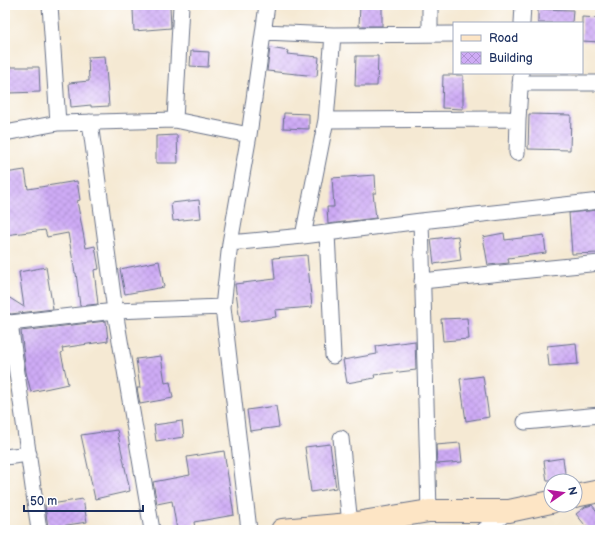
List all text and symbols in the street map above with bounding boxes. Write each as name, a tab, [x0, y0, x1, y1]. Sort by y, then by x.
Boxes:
legend	[453, 22, 583, 74]
text: Road	[489, 31, 518, 46]
text: Building	[489, 51, 533, 66]
north arrow	[543, 473, 583, 513]
text: N	[565, 485, 580, 496]
scale bar	[24, 487, 143, 513]
text: 50 m	[30, 494, 57, 509]

